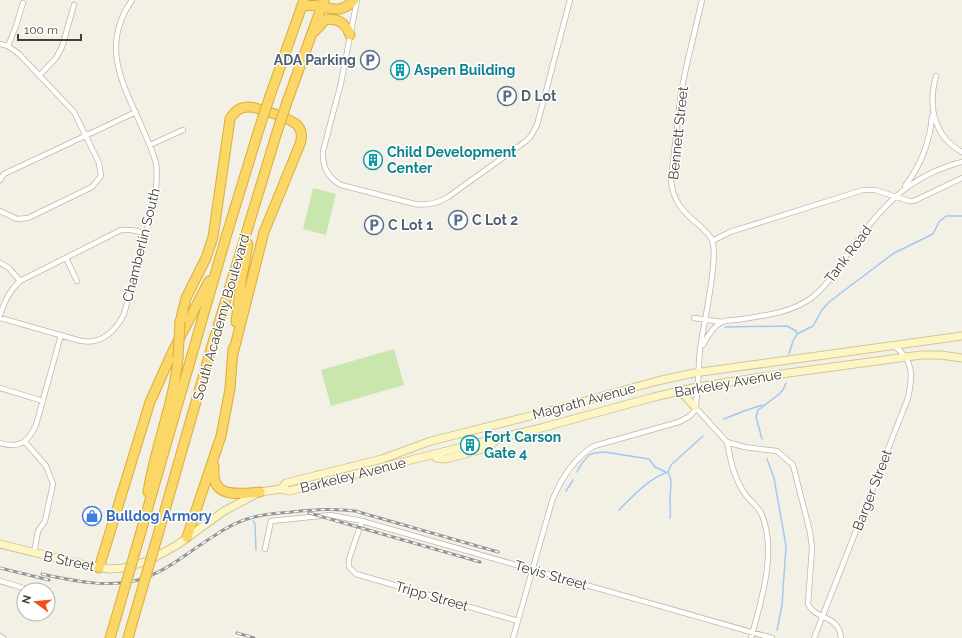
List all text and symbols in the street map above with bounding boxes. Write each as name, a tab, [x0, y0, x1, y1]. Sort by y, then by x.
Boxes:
scale bar	[18, 16, 81, 42]
text: 100 m	[24, 23, 58, 37]
parking icon: ADA Parking	[359, 49, 381, 71]
place label: ADA Parking	[274, 52, 356, 68]
building icon: Aspen Building	[389, 59, 411, 81]
place label: Aspen Building	[414, 62, 516, 78]
parking icon: D Lot	[496, 85, 518, 107]
street label: Bennett Street	[665, 85, 691, 180]
place label: D Lot	[521, 88, 557, 104]
place label: Child Development Center	[387, 144, 517, 176]
building icon: Child Development Center	[362, 149, 384, 171]
street label: Chamberlin South	[119, 186, 163, 304]
parking icon: C Lot 2	[447, 209, 469, 231]
place label: C Lot 2	[472, 212, 518, 228]
parking icon: C Lot 1	[363, 214, 385, 236]
place label: C Lot 1	[388, 217, 433, 233]
street label: Tank Road	[821, 222, 875, 286]
street label: South Academy Boulevard	[190, 232, 252, 402]
street label: Barkeley Avenue	[673, 366, 783, 400]
street label: Magrath Avenue	[531, 380, 637, 422]
place label: Fort Carson Gate 4	[484, 429, 561, 461]
building icon: Fort Carson Gate 4	[459, 434, 481, 456]
street label: Barger Street	[849, 447, 895, 533]
street label: Barkeley Avenue	[298, 454, 408, 496]
shop icon: Bulldog Armory	[81, 505, 103, 527]
place label: Bulldog Armory	[106, 508, 212, 524]
street label: B Street	[42, 548, 96, 574]
street label: Tevis Street	[513, 557, 589, 593]
street label: Tripp Street	[394, 578, 471, 614]
north arrow	[16, 582, 56, 622]
text: N	[19, 594, 34, 605]

